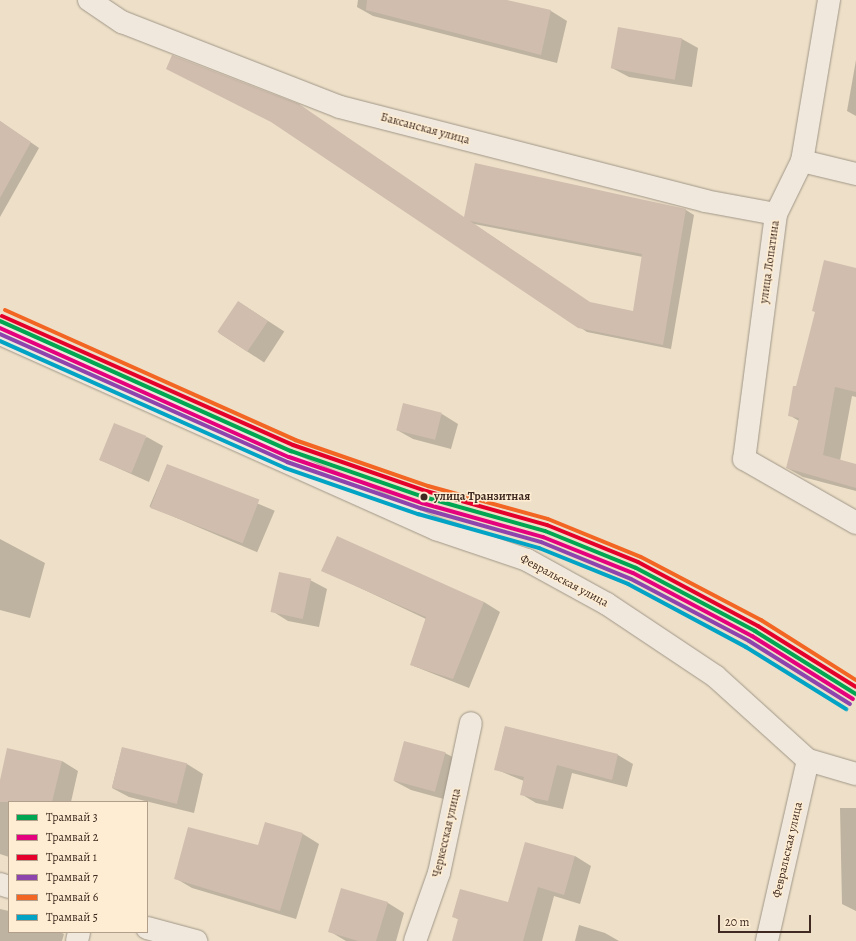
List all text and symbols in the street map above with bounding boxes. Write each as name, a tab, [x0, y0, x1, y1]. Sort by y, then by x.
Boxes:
street label: Баксанская улица	[379, 110, 471, 148]
street label: улица Лопатина	[757, 219, 783, 305]
marker: улица Транзитная	[417, 490, 431, 504]
place label: улица Транзитная	[434, 490, 530, 504]
street label: Февральская улица	[517, 552, 611, 610]
street label: Черкесская улица	[430, 787, 464, 879]
legend	[8, 801, 148, 933]
street label: Февральская улица	[770, 801, 806, 899]
text: Трамвай 3	[46, 809, 98, 825]
text: Трамвай 2	[46, 829, 98, 845]
text: Трамвай 1	[46, 849, 97, 865]
text: Трамвай 7	[46, 869, 98, 885]
text: Трамвай 6	[46, 889, 98, 905]
scale bar	[720, 907, 813, 933]
text: Трамвай 5	[46, 909, 98, 925]
text: 20 m	[725, 914, 749, 930]

